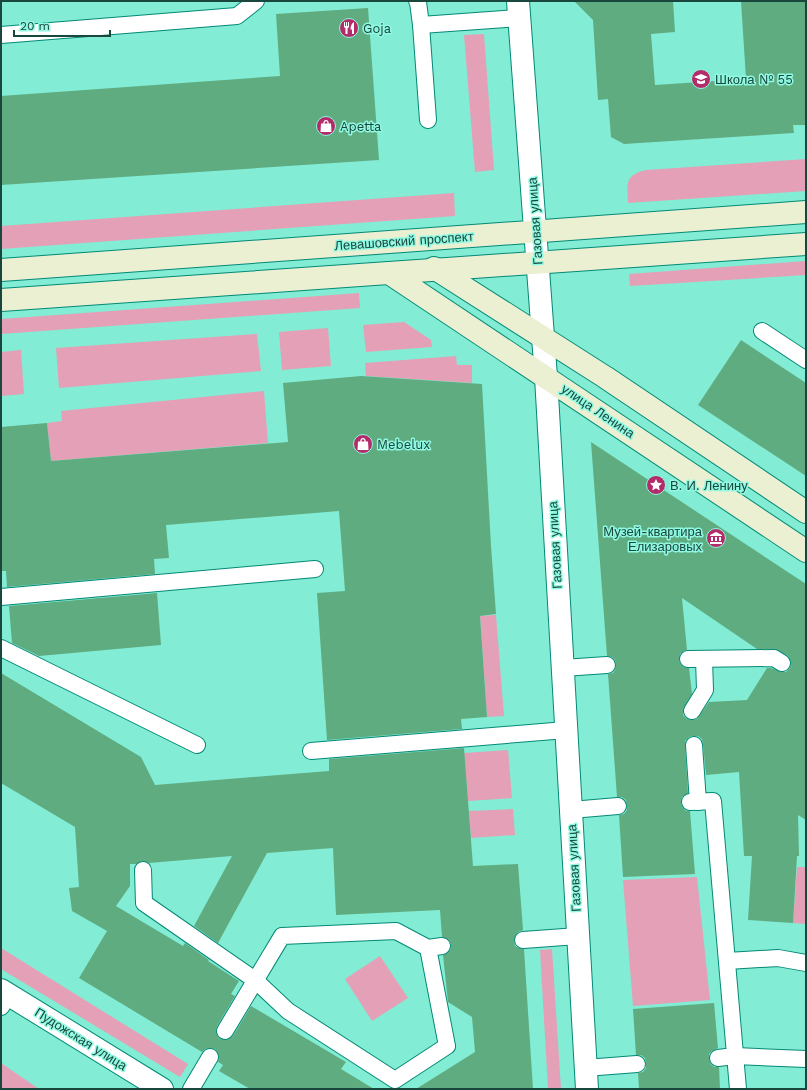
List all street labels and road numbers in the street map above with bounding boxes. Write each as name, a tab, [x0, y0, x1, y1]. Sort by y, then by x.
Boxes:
street label: Газовая улица	[524, 176, 546, 265]
street label: Левашовский проспект	[334, 229, 474, 253]
street label: улица Ленина	[559, 381, 638, 441]
street label: Газовая улица	[545, 500, 565, 589]
street label: Газовая улица	[564, 823, 584, 912]
street label: Пудожская улица	[32, 1005, 130, 1074]

